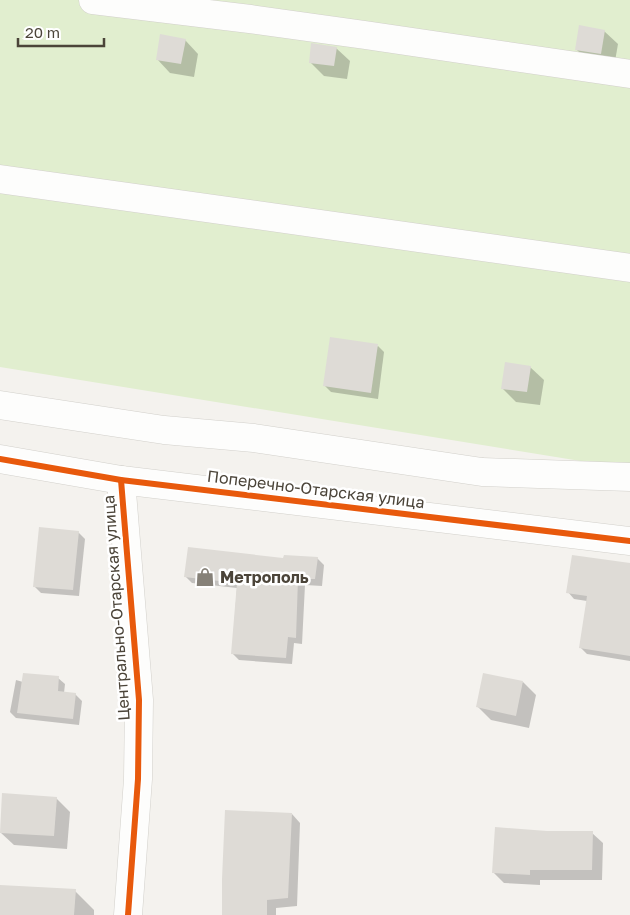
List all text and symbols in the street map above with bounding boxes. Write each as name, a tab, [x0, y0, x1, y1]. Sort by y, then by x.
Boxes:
scale bar	[18, 15, 104, 47]
text: 20 m	[25, 23, 60, 41]
street label: Поперечно-Отарская улица	[206, 466, 426, 512]
street label: Центрально-Отарская улица	[98, 495, 134, 721]
shop icon: Метрополь	[194, 566, 216, 588]
place label: Метрополь	[220, 567, 309, 587]

